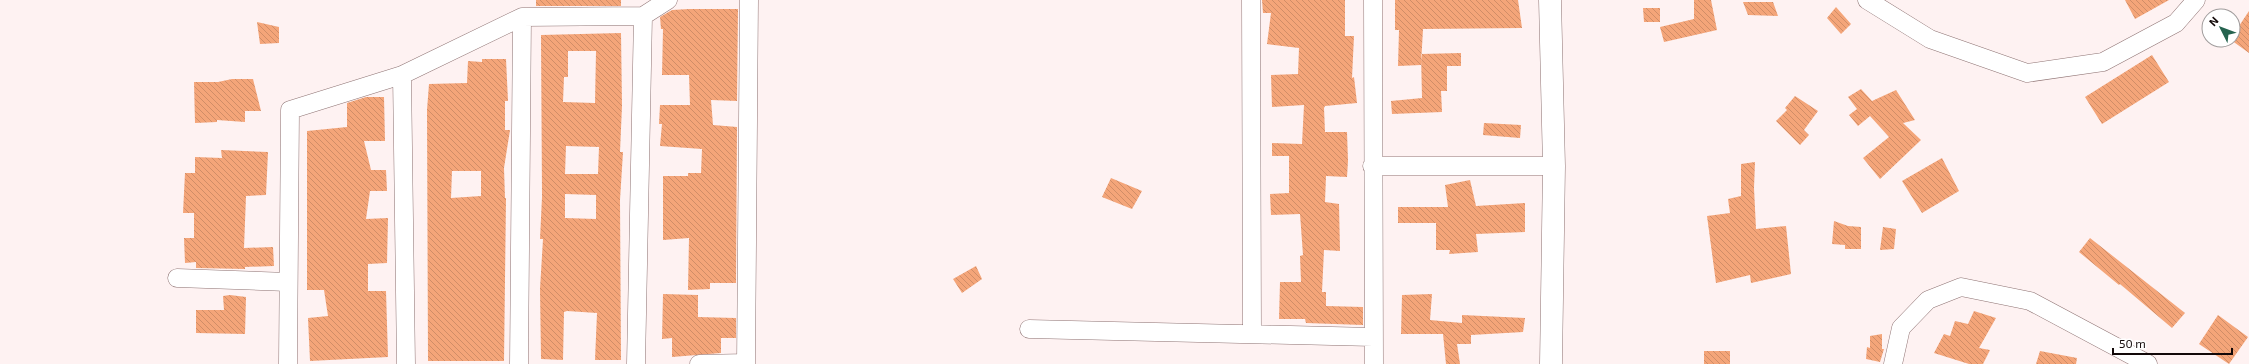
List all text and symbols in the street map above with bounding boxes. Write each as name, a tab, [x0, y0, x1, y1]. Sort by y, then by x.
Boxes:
north arrow	[2201, 8, 2241, 48]
text: N	[2206, 14, 2221, 28]
scale bar	[2113, 330, 2232, 356]
text: 50 m	[2119, 336, 2146, 350]

